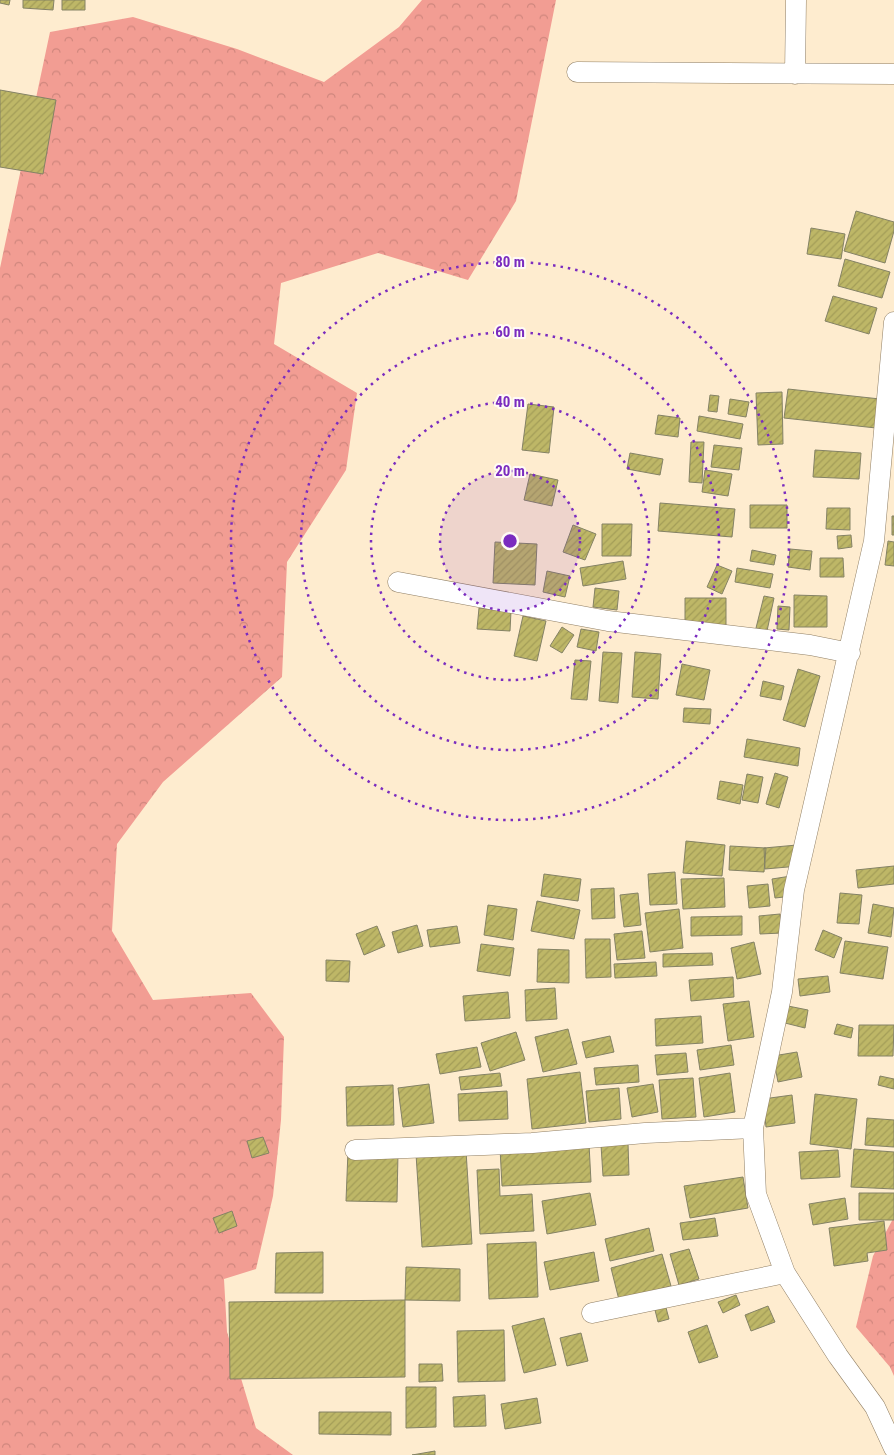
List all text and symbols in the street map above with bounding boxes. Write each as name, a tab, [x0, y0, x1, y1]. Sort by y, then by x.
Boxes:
text: 80 m	[495, 253, 525, 271]
text: 60 m	[495, 323, 525, 341]
text: 40 m	[495, 393, 525, 411]
text: 20 m	[495, 462, 525, 480]
centre of rings	[501, 532, 519, 550]

